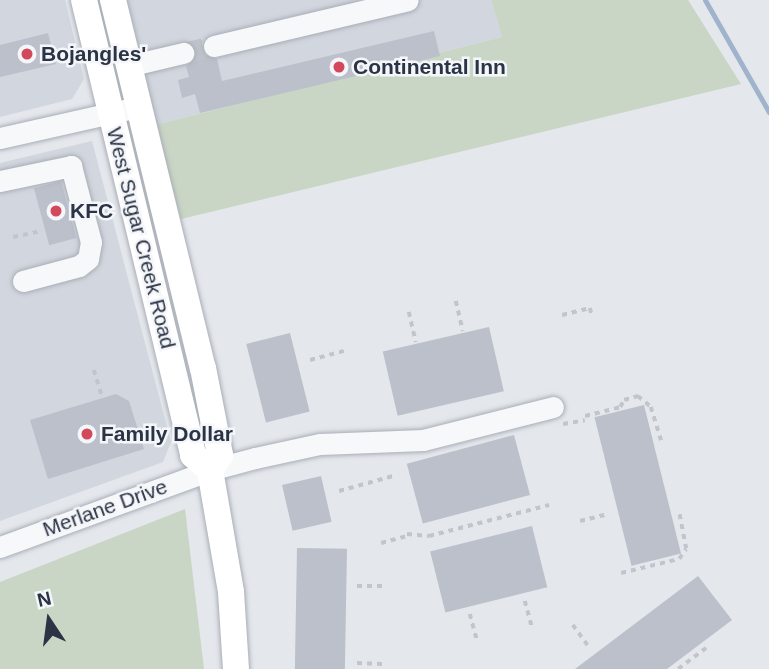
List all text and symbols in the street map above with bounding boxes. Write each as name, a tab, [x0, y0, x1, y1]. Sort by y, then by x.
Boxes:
place label: Bojangles'	[41, 41, 146, 67]
marker: Bojangles'	[19, 46, 35, 62]
place label: Continental Inn	[353, 54, 506, 80]
marker: Continental Inn	[331, 59, 347, 75]
street label: West Sugar Creek Road	[101, 125, 181, 351]
place label: KFC	[70, 198, 113, 224]
marker: KFC	[48, 203, 64, 219]
place label: Family Dollar	[101, 421, 233, 447]
marker: Family Dollar	[79, 426, 95, 442]
street label: Merlane Drive	[39, 474, 171, 542]
north arrow	[14, 585, 84, 655]
text: N	[35, 587, 53, 611]

